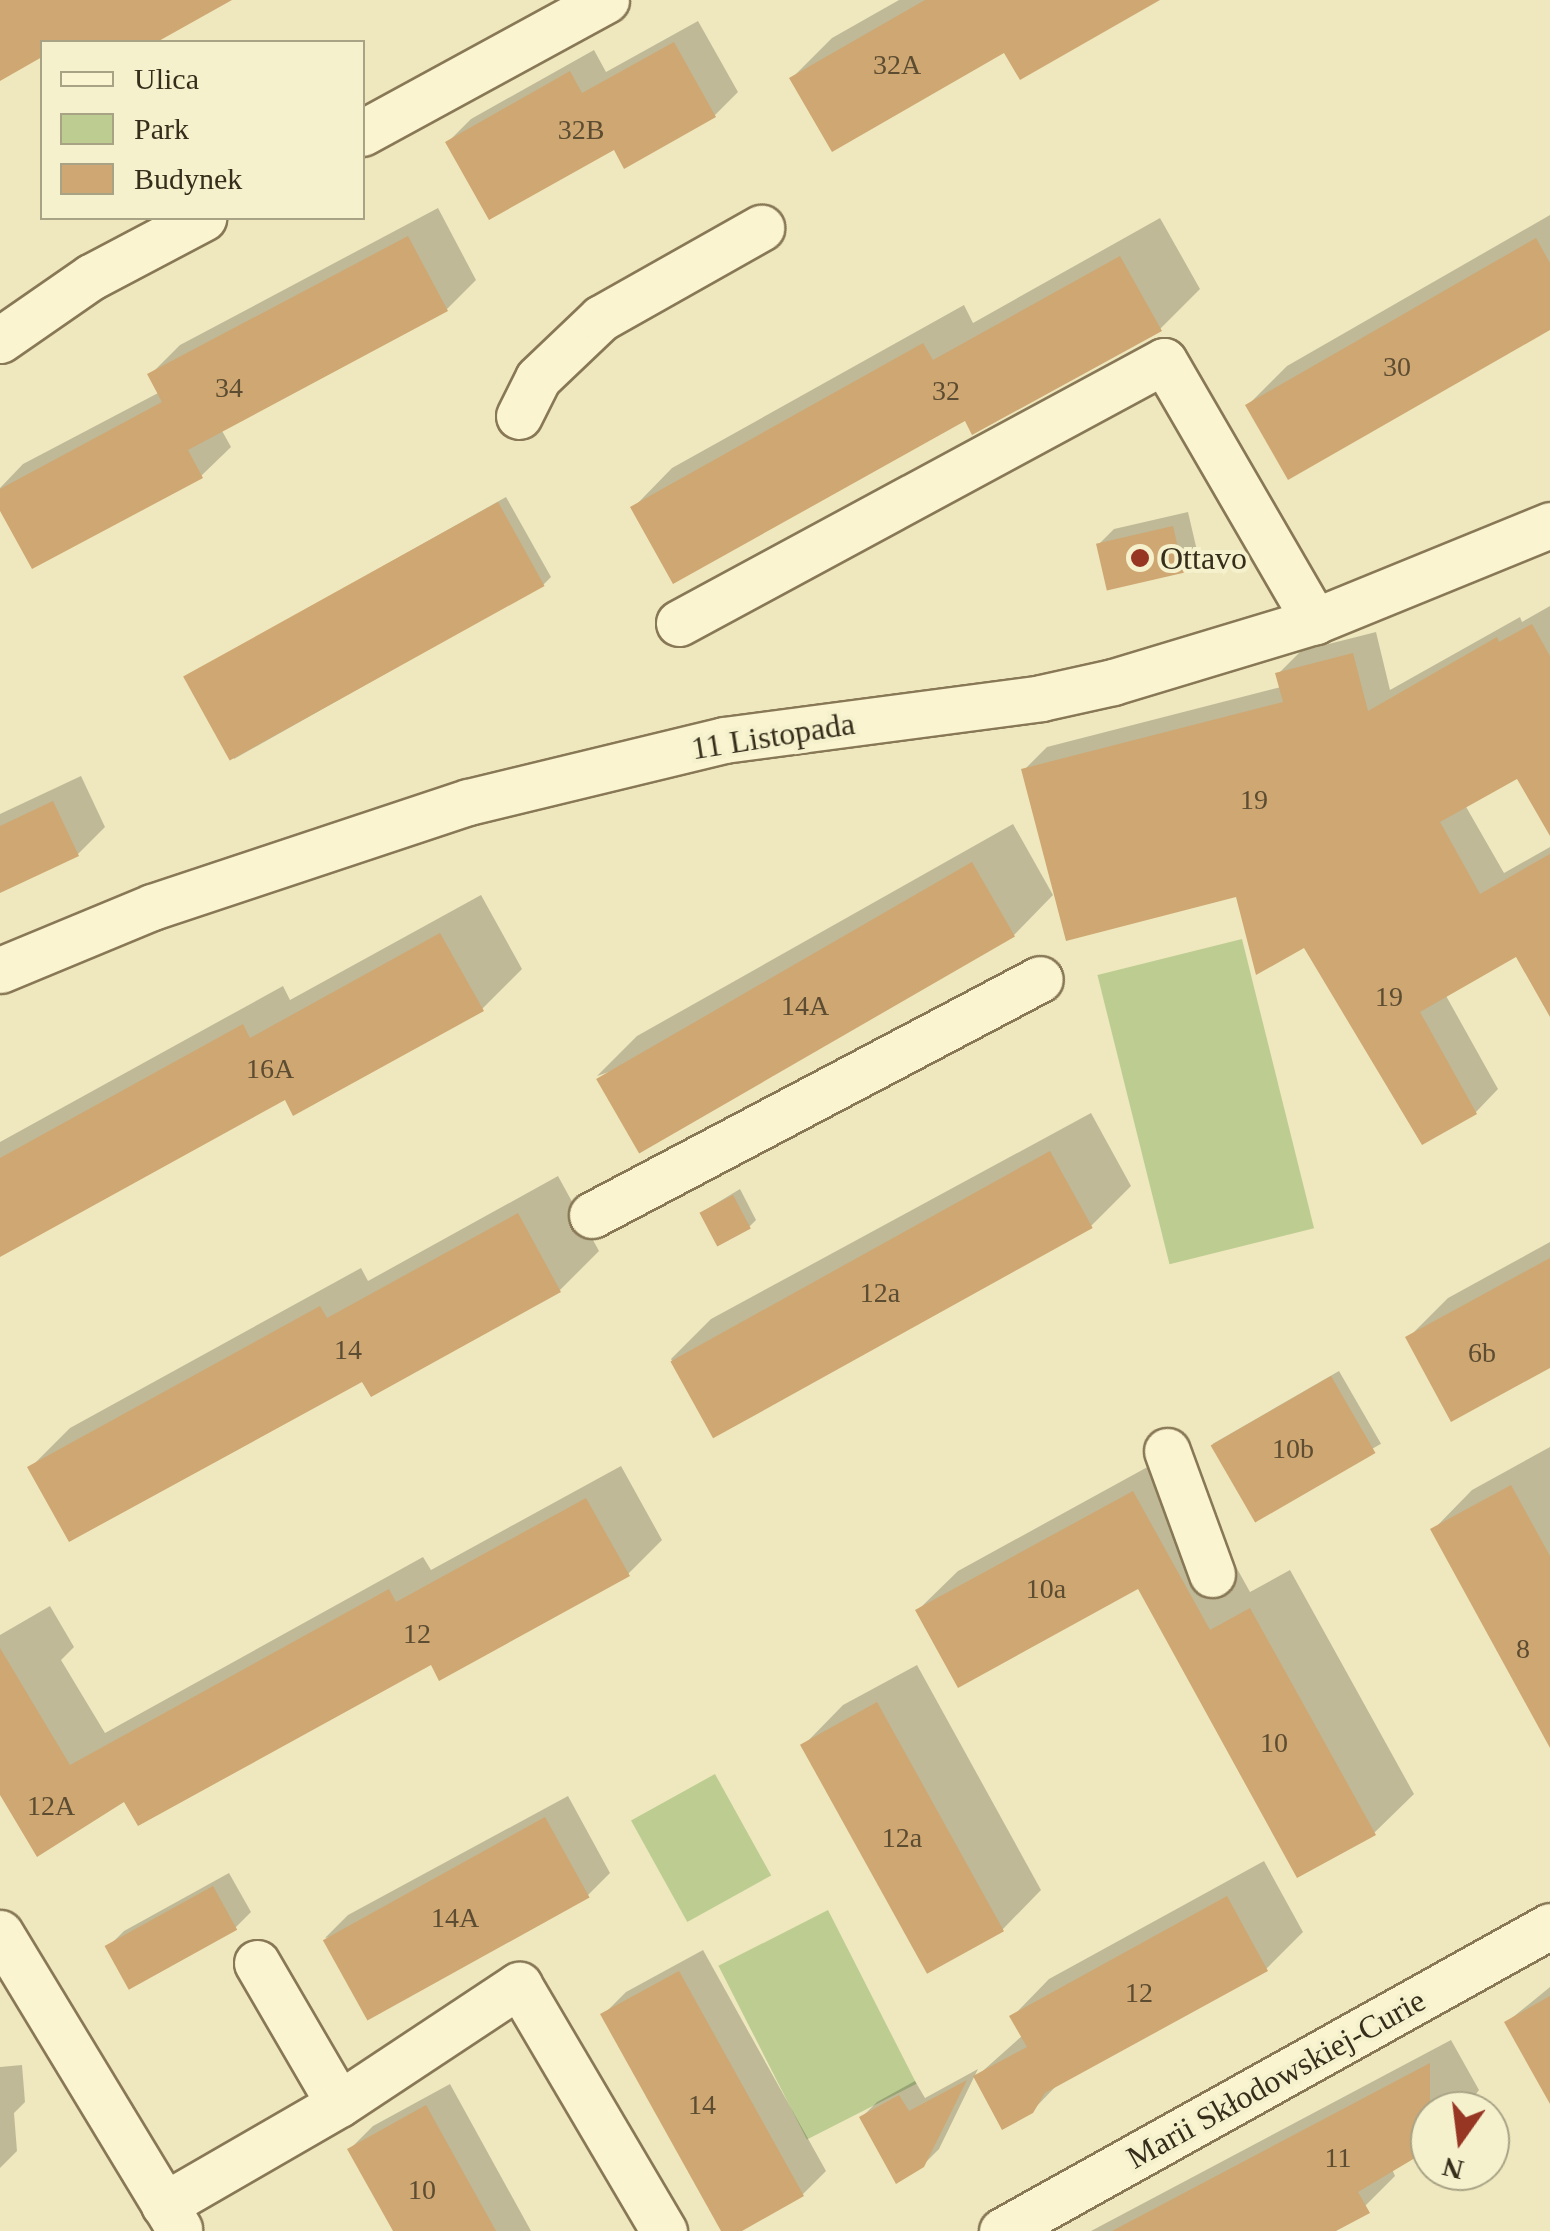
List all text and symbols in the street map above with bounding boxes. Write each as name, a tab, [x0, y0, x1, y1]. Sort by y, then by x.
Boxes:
legend	[40, 40, 365, 220]
house number: 32A	[873, 48, 921, 82]
text: Ulica	[134, 62, 199, 95]
text: Park	[134, 112, 189, 145]
house number: 32B	[558, 113, 604, 147]
text: Budynek	[134, 162, 242, 195]
house number: 30	[1383, 350, 1411, 384]
house number: 34	[215, 371, 243, 405]
house number: 32	[932, 374, 960, 408]
place label: Ottavo	[1160, 539, 1247, 577]
marker: Ottavo	[1129, 547, 1151, 569]
street label: 11 Listopada	[689, 704, 857, 768]
house number: 19	[1240, 783, 1268, 817]
house number: 19	[1375, 980, 1403, 1014]
house number: 14A	[781, 989, 829, 1023]
house number: 16A	[246, 1052, 294, 1086]
house number: 12a	[860, 1276, 900, 1310]
house number: 14	[334, 1333, 362, 1367]
house number: 6b	[1468, 1336, 1496, 1370]
house number: 10b	[1272, 1432, 1314, 1466]
house number: 10a	[1026, 1572, 1066, 1606]
house number: 12	[403, 1617, 431, 1651]
house number: 8	[1516, 1632, 1530, 1666]
house number: 10	[1260, 1726, 1288, 1760]
house number: 12A	[27, 1789, 75, 1823]
house number: 12a	[882, 1821, 922, 1855]
house number: 14A	[431, 1901, 479, 1935]
house number: 12	[1125, 1976, 1153, 2010]
street label: Marii Skłodowskiej-Curie	[1120, 1981, 1432, 2177]
house number: 14	[688, 2088, 716, 2122]
north arrow	[1410, 2091, 1510, 2191]
house number: 11	[1325, 2141, 1351, 2175]
text: N	[1440, 2151, 1467, 2186]
house number: 10	[408, 2173, 436, 2207]

